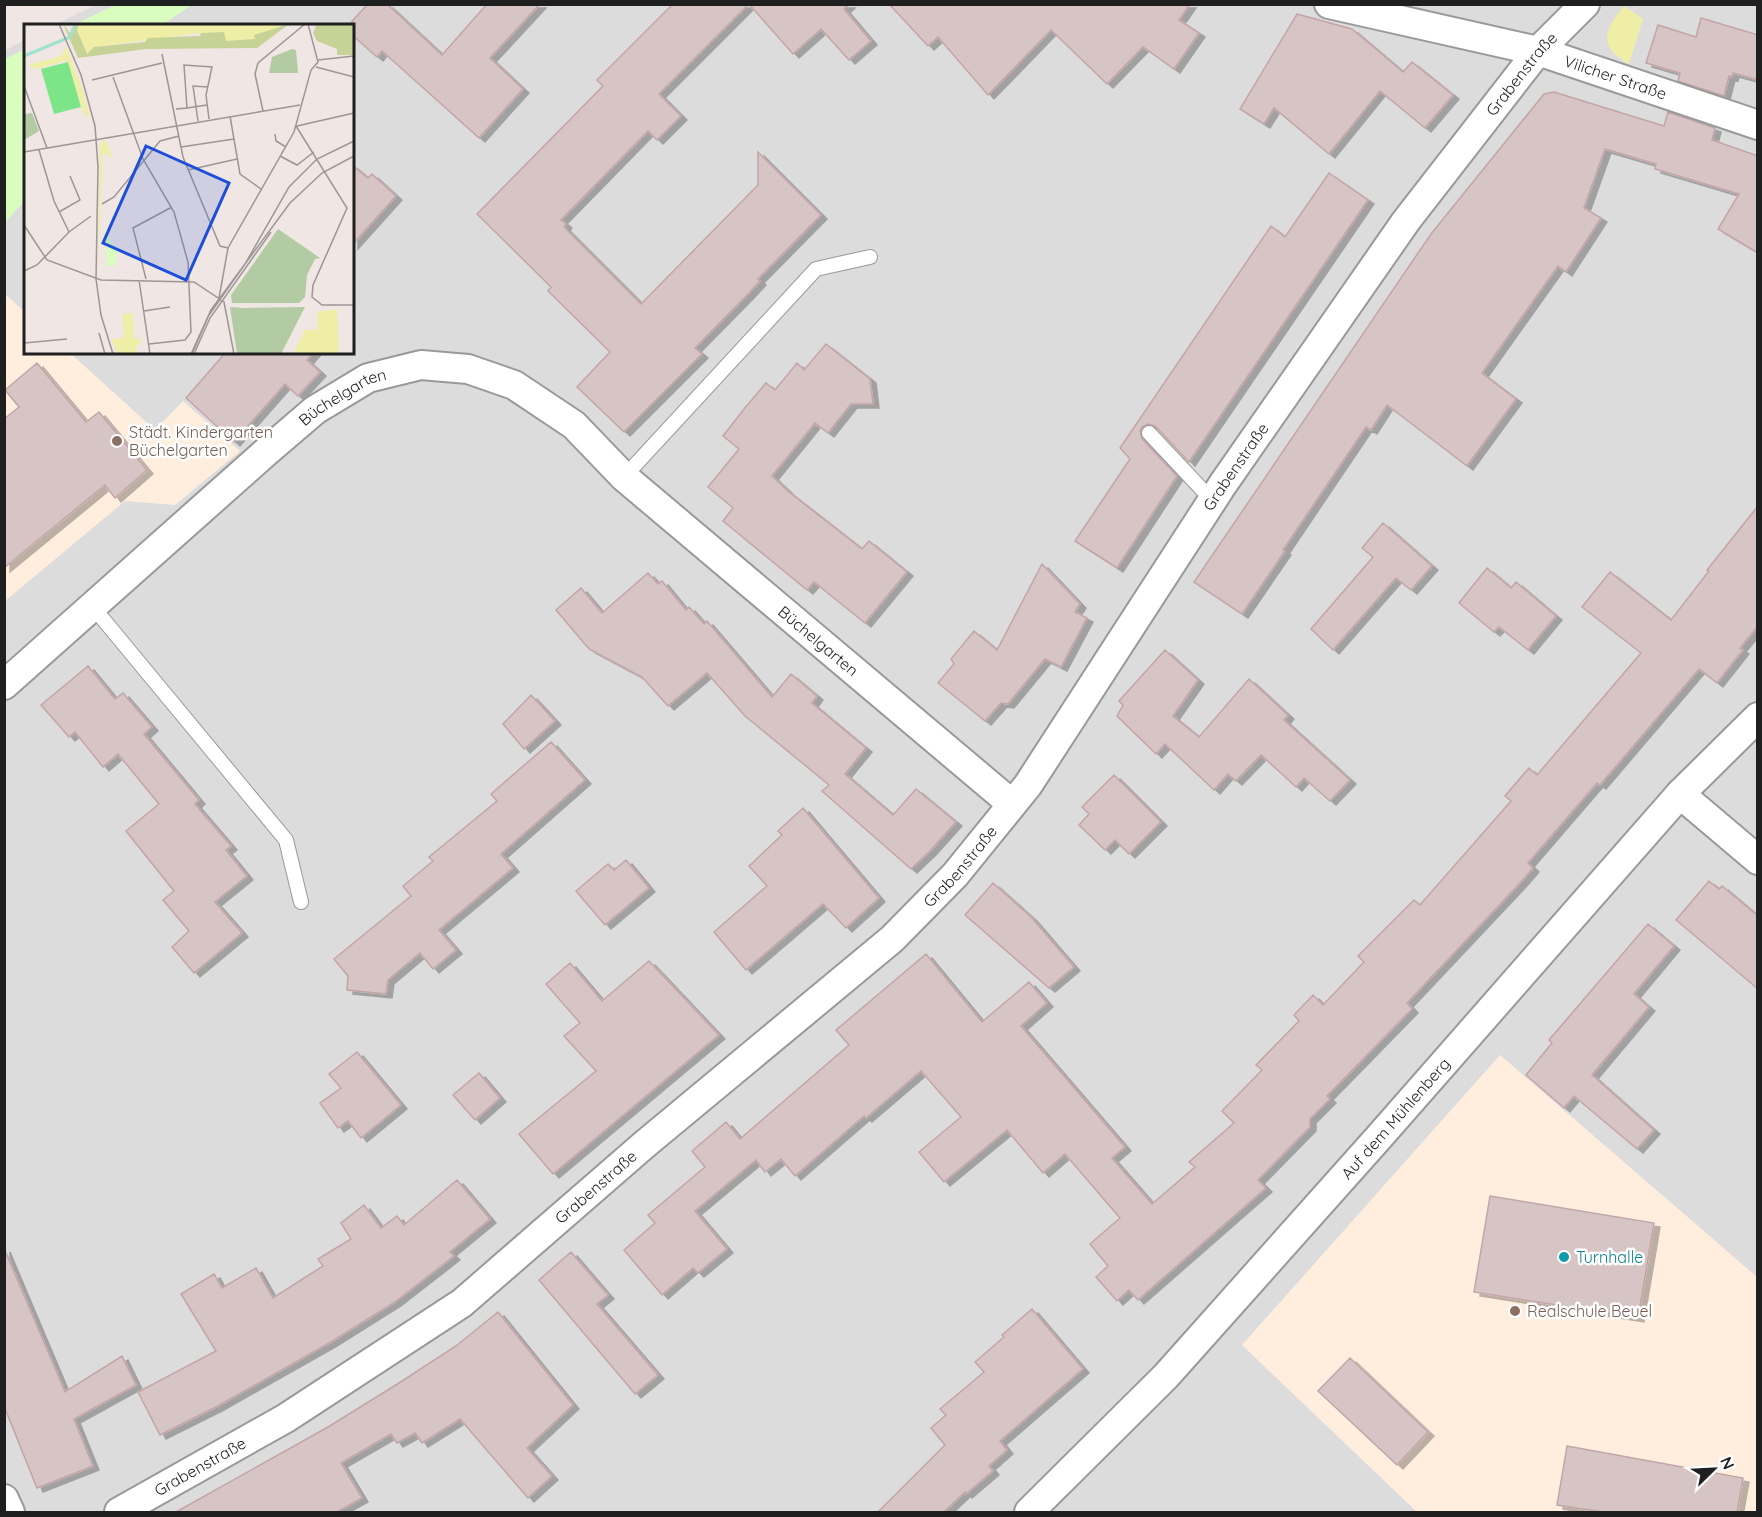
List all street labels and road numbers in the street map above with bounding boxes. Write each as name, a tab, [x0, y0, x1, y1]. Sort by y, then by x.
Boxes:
street label: Grabenstraße	[1481, 28, 1561, 120]
street label: Vilicher Straße	[1562, 51, 1669, 104]
street label: Büchelgarten	[294, 364, 388, 430]
street label: Grabenstraße	[1198, 419, 1273, 514]
street label: Büchelgarten	[774, 601, 863, 680]
street label: Grabenstraße	[919, 821, 1001, 911]
street label: Auf dem Mühlenberg	[1337, 1054, 1454, 1183]
street label: Grabenstraße	[551, 1146, 641, 1228]
street label: Grabenstraße	[151, 1433, 249, 1500]

